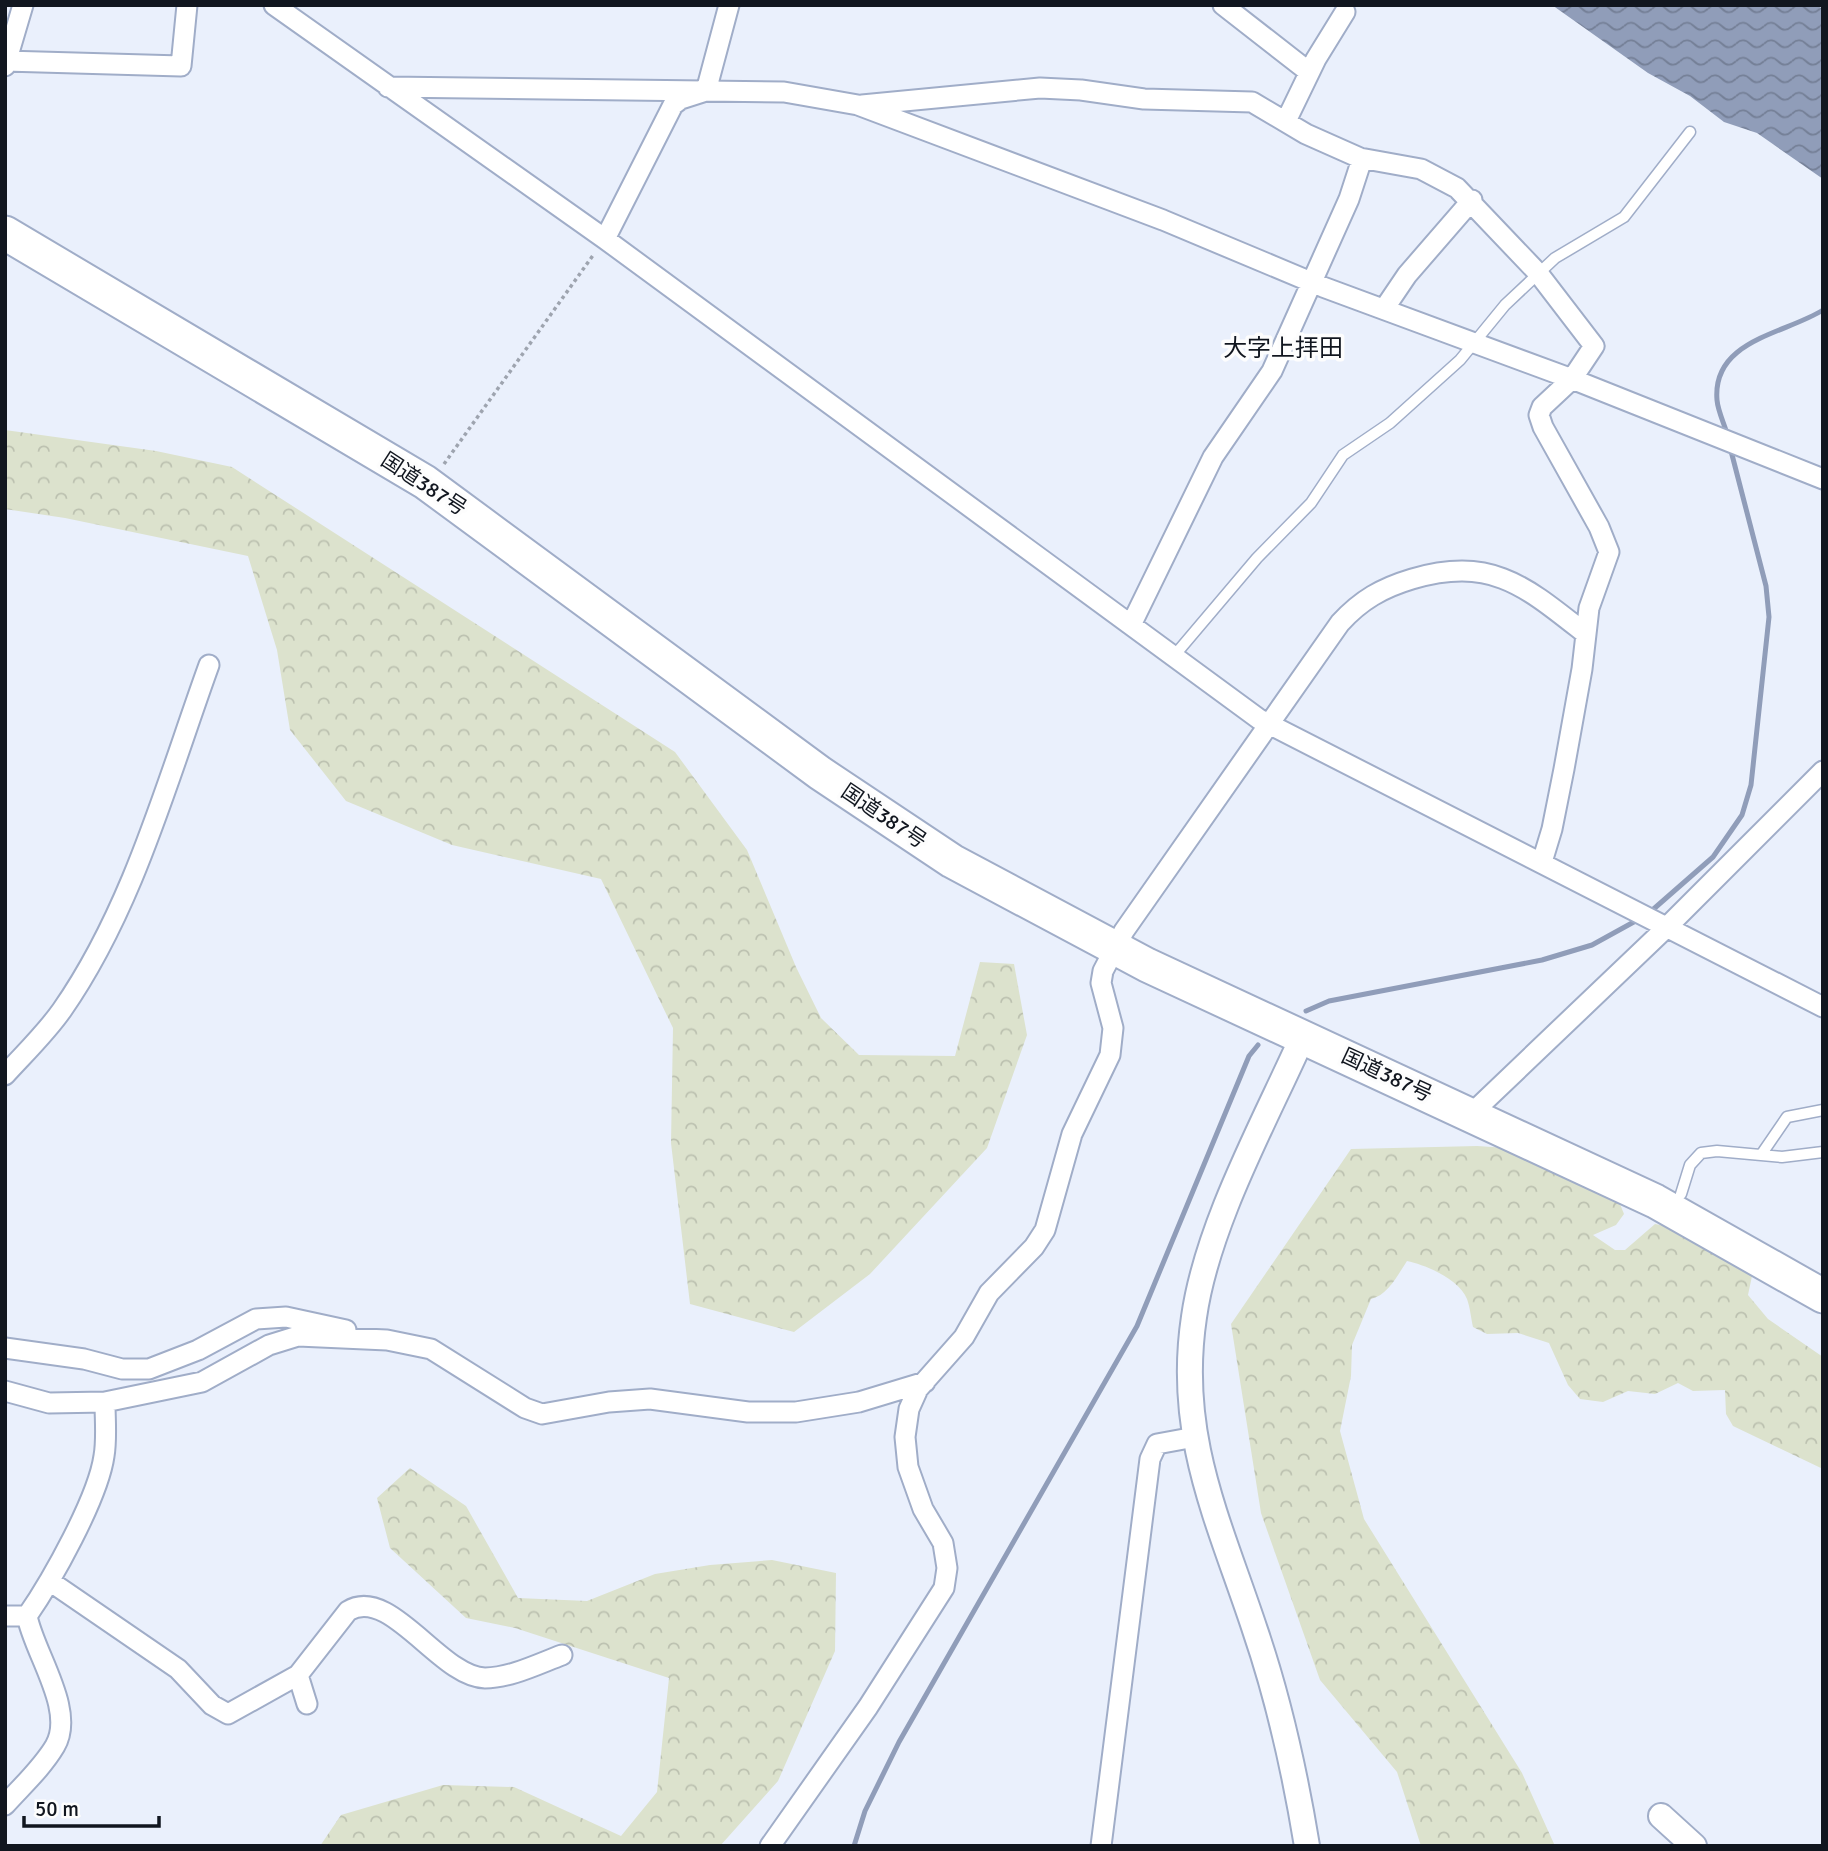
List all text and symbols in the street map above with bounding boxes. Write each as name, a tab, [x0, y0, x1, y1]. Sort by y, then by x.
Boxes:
district label: 大字上拝田	[1223, 333, 1343, 363]
street label: 国道387号	[376, 447, 472, 521]
street label: 国道387号	[837, 778, 931, 854]
street label: 国道387号	[1338, 1043, 1436, 1107]
scale bar	[24, 1784, 159, 1828]
text: 50 m	[35, 1796, 79, 1822]

